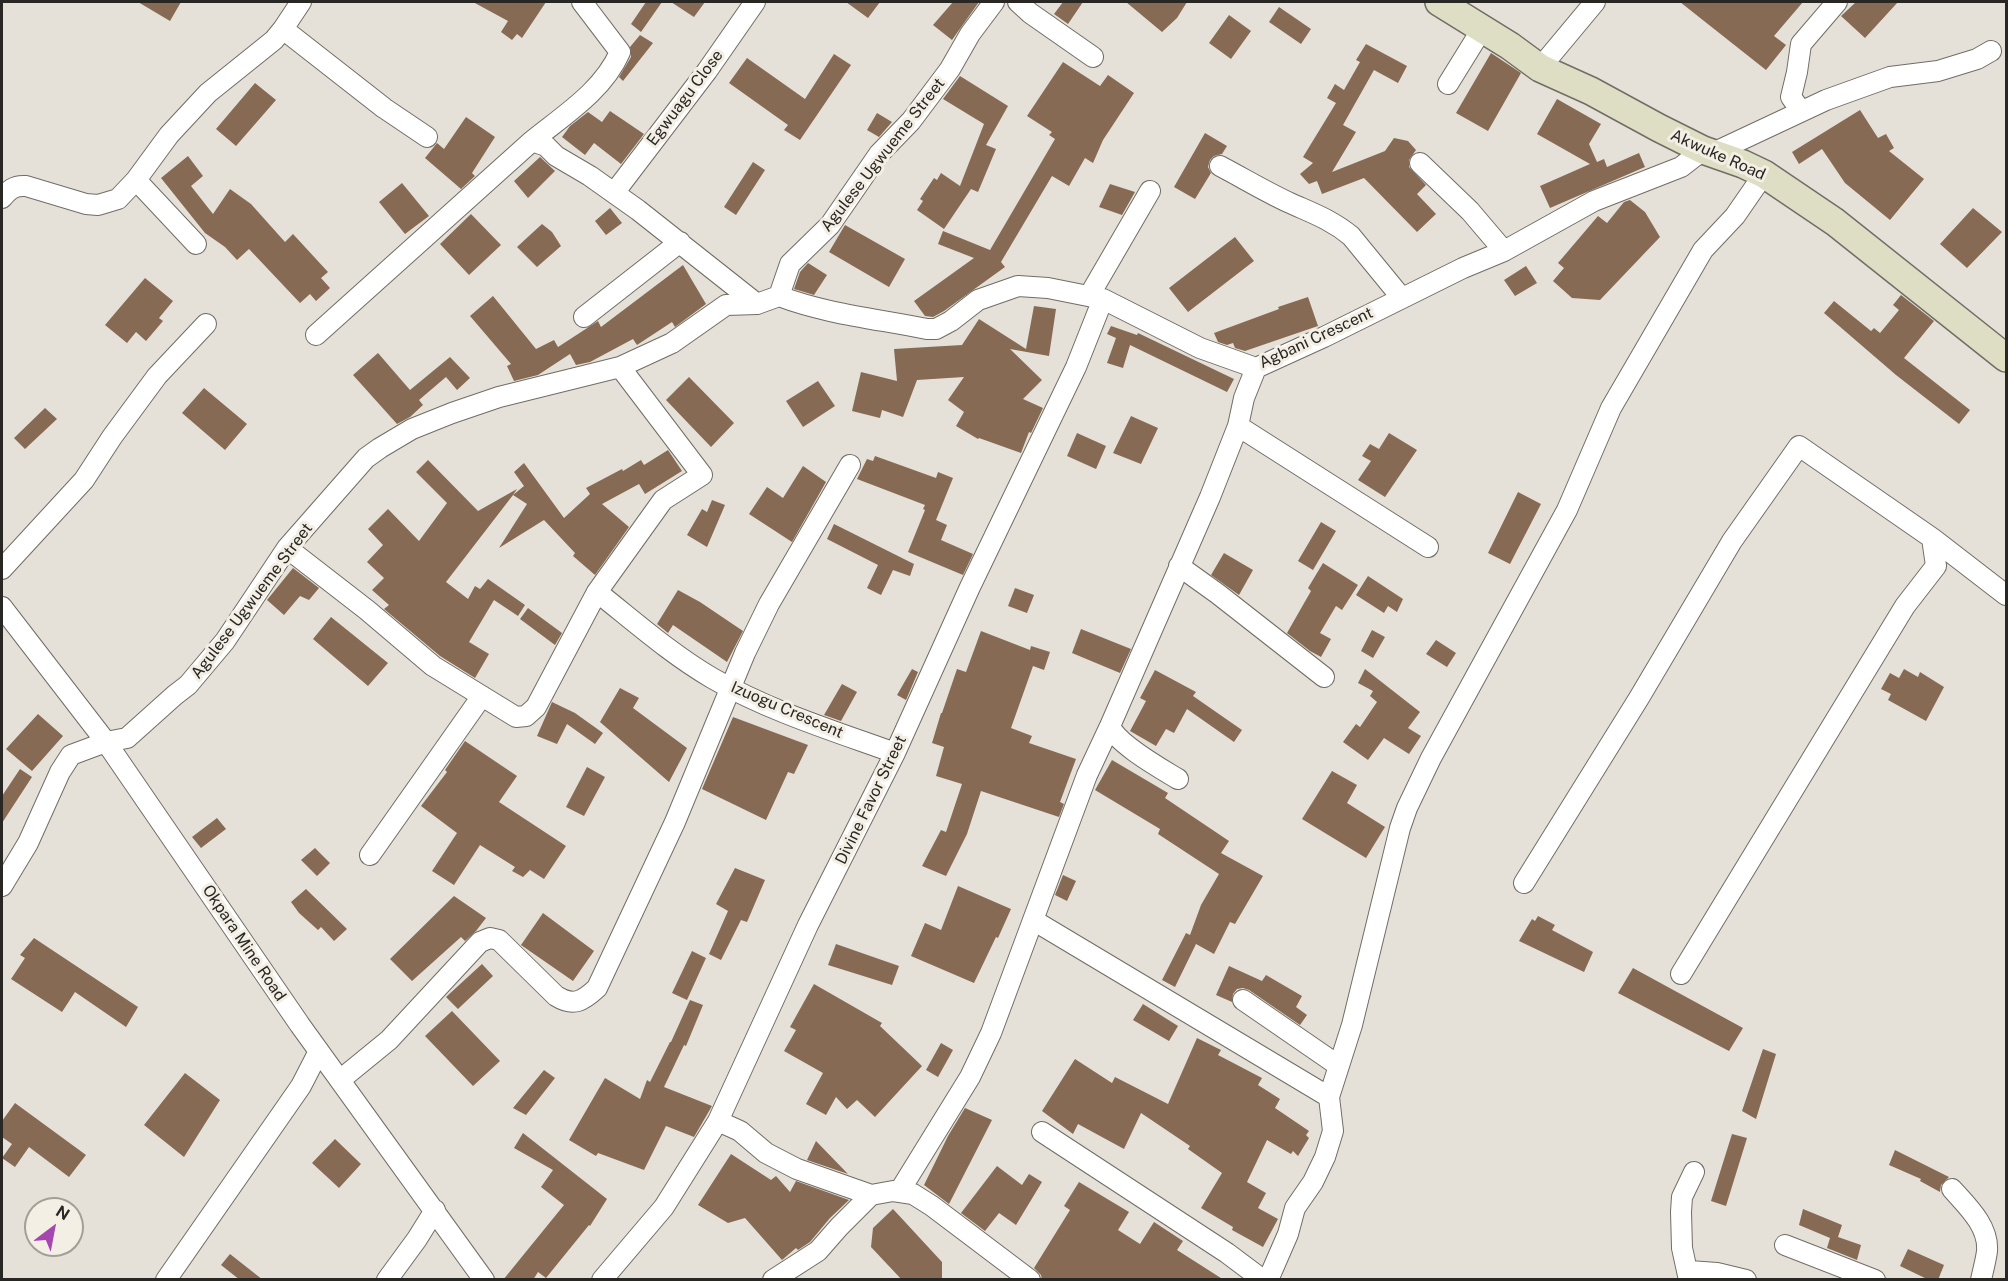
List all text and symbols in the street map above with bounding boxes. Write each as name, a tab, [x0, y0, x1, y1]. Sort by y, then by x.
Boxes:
street label: Egwuagu Close	[643, 46, 727, 150]
street label: Agulese Ugwueme Street	[817, 74, 949, 236]
street label: Akwuke Road	[1668, 126, 1768, 184]
street label: Agbani Crescent	[1256, 303, 1376, 373]
street label: Agulese Ugwueme Street	[187, 519, 317, 683]
street label: Izuogu Crescent	[728, 678, 846, 742]
street label: Divine Favor Street	[831, 732, 911, 868]
street label: Okpara Mine Road	[198, 881, 290, 1005]
north arrow	[24, 1197, 84, 1257]
text: N	[52, 1202, 73, 1224]

